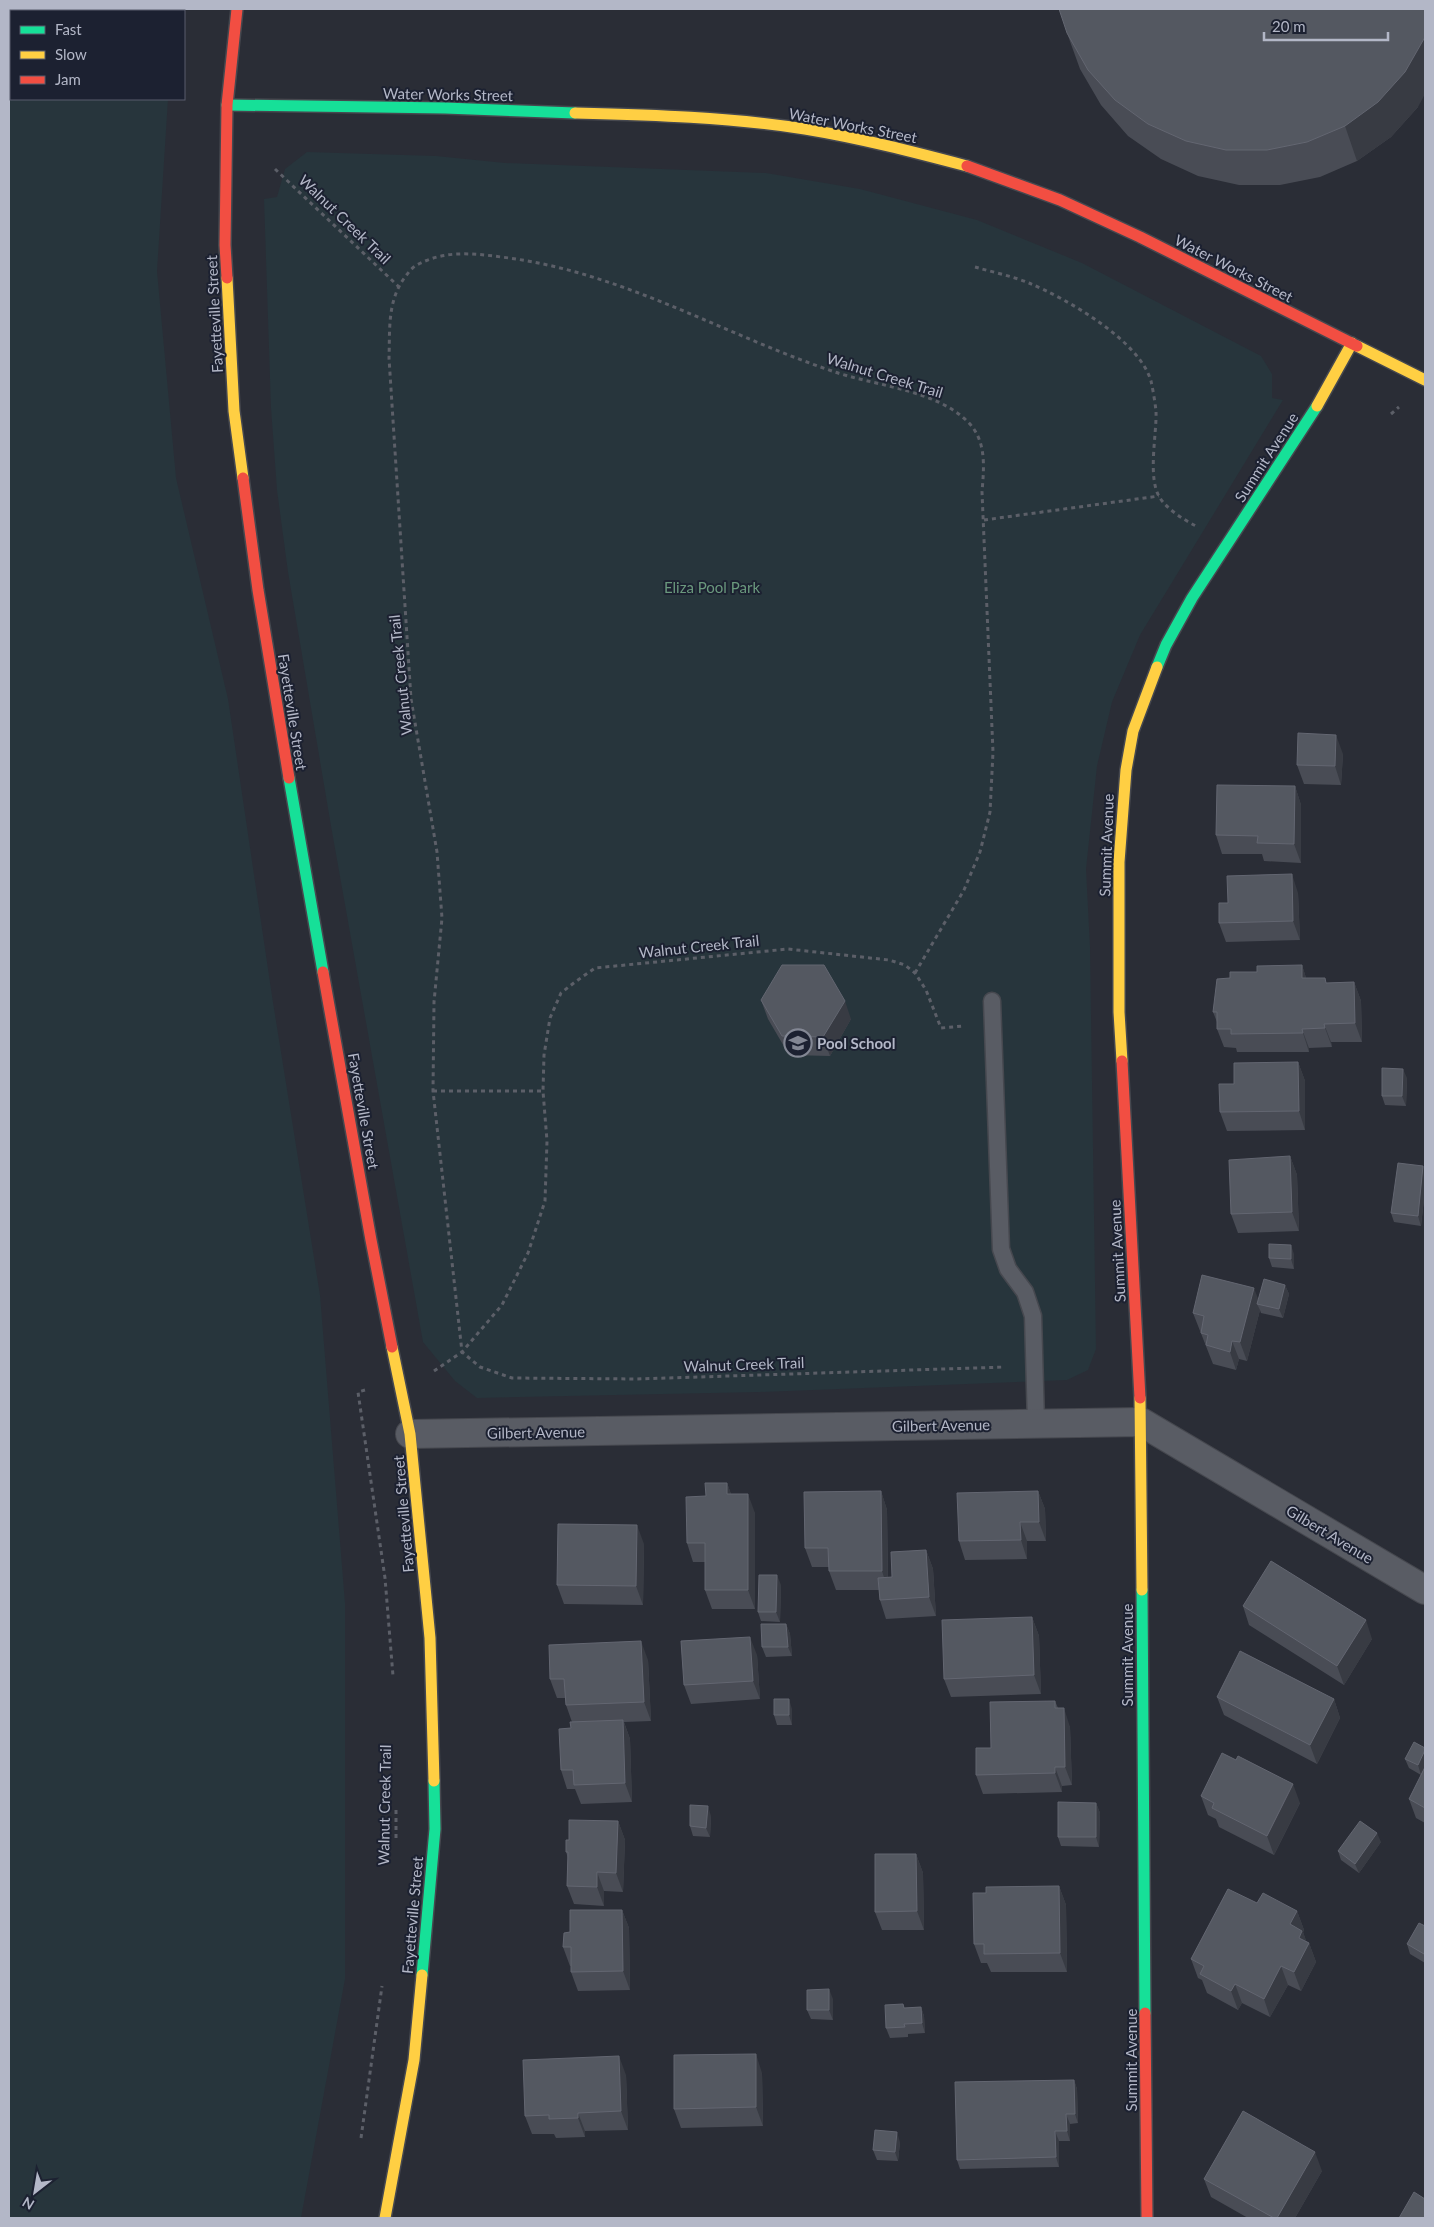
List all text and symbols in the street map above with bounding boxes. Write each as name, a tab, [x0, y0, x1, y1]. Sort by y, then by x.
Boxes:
legend	[10, 10, 185, 100]
scale bar	[1264, 10, 1388, 42]
text: 20 m	[1272, 17, 1306, 35]
text: Fast	[55, 20, 82, 38]
text: Slow	[55, 45, 87, 63]
text: Jam	[55, 70, 81, 88]
street label: Water Works Street	[383, 84, 514, 104]
street label: Water Works Street	[787, 104, 919, 146]
street label: Walnut Creek Trail	[295, 171, 395, 267]
street label: Water Works Street	[1172, 230, 1297, 306]
street label: Fayetteville Street	[202, 254, 226, 373]
street label: Walnut Creek Trail	[825, 349, 945, 401]
street label: Summit Avenue	[1230, 409, 1302, 505]
park label: Eliza Pool Park	[664, 578, 760, 596]
street label: Walnut Creek Trail	[385, 614, 415, 736]
street label: Fayetteville Street	[275, 652, 311, 772]
street label: Summit Avenue	[1095, 793, 1117, 897]
street label: Walnut Creek Trail	[638, 931, 760, 961]
school or university icon: Pool School	[783, 1028, 813, 1058]
place label: Pool School	[817, 1034, 895, 1052]
street label: Fayetteville Street	[345, 1051, 383, 1171]
street label: Summit Avenue	[1105, 1199, 1129, 1303]
street label: Walnut Creek Trail	[683, 1353, 805, 1375]
street label: Gilbert Avenue	[892, 1415, 990, 1435]
street label: Gilbert Avenue	[487, 1422, 585, 1442]
street label: Fayetteville Street	[389, 1454, 417, 1573]
street label: Gilbert Avenue	[1283, 1501, 1377, 1567]
street label: Summit Avenue	[1118, 1603, 1136, 1707]
street label: Walnut Creek Trail	[374, 1744, 394, 1866]
street label: Fayetteville Street	[398, 1855, 426, 1974]
street label: Summit Avenue	[1122, 2008, 1140, 2112]
north arrow	[10, 2167, 60, 2217]
text: N	[19, 2194, 37, 2214]

